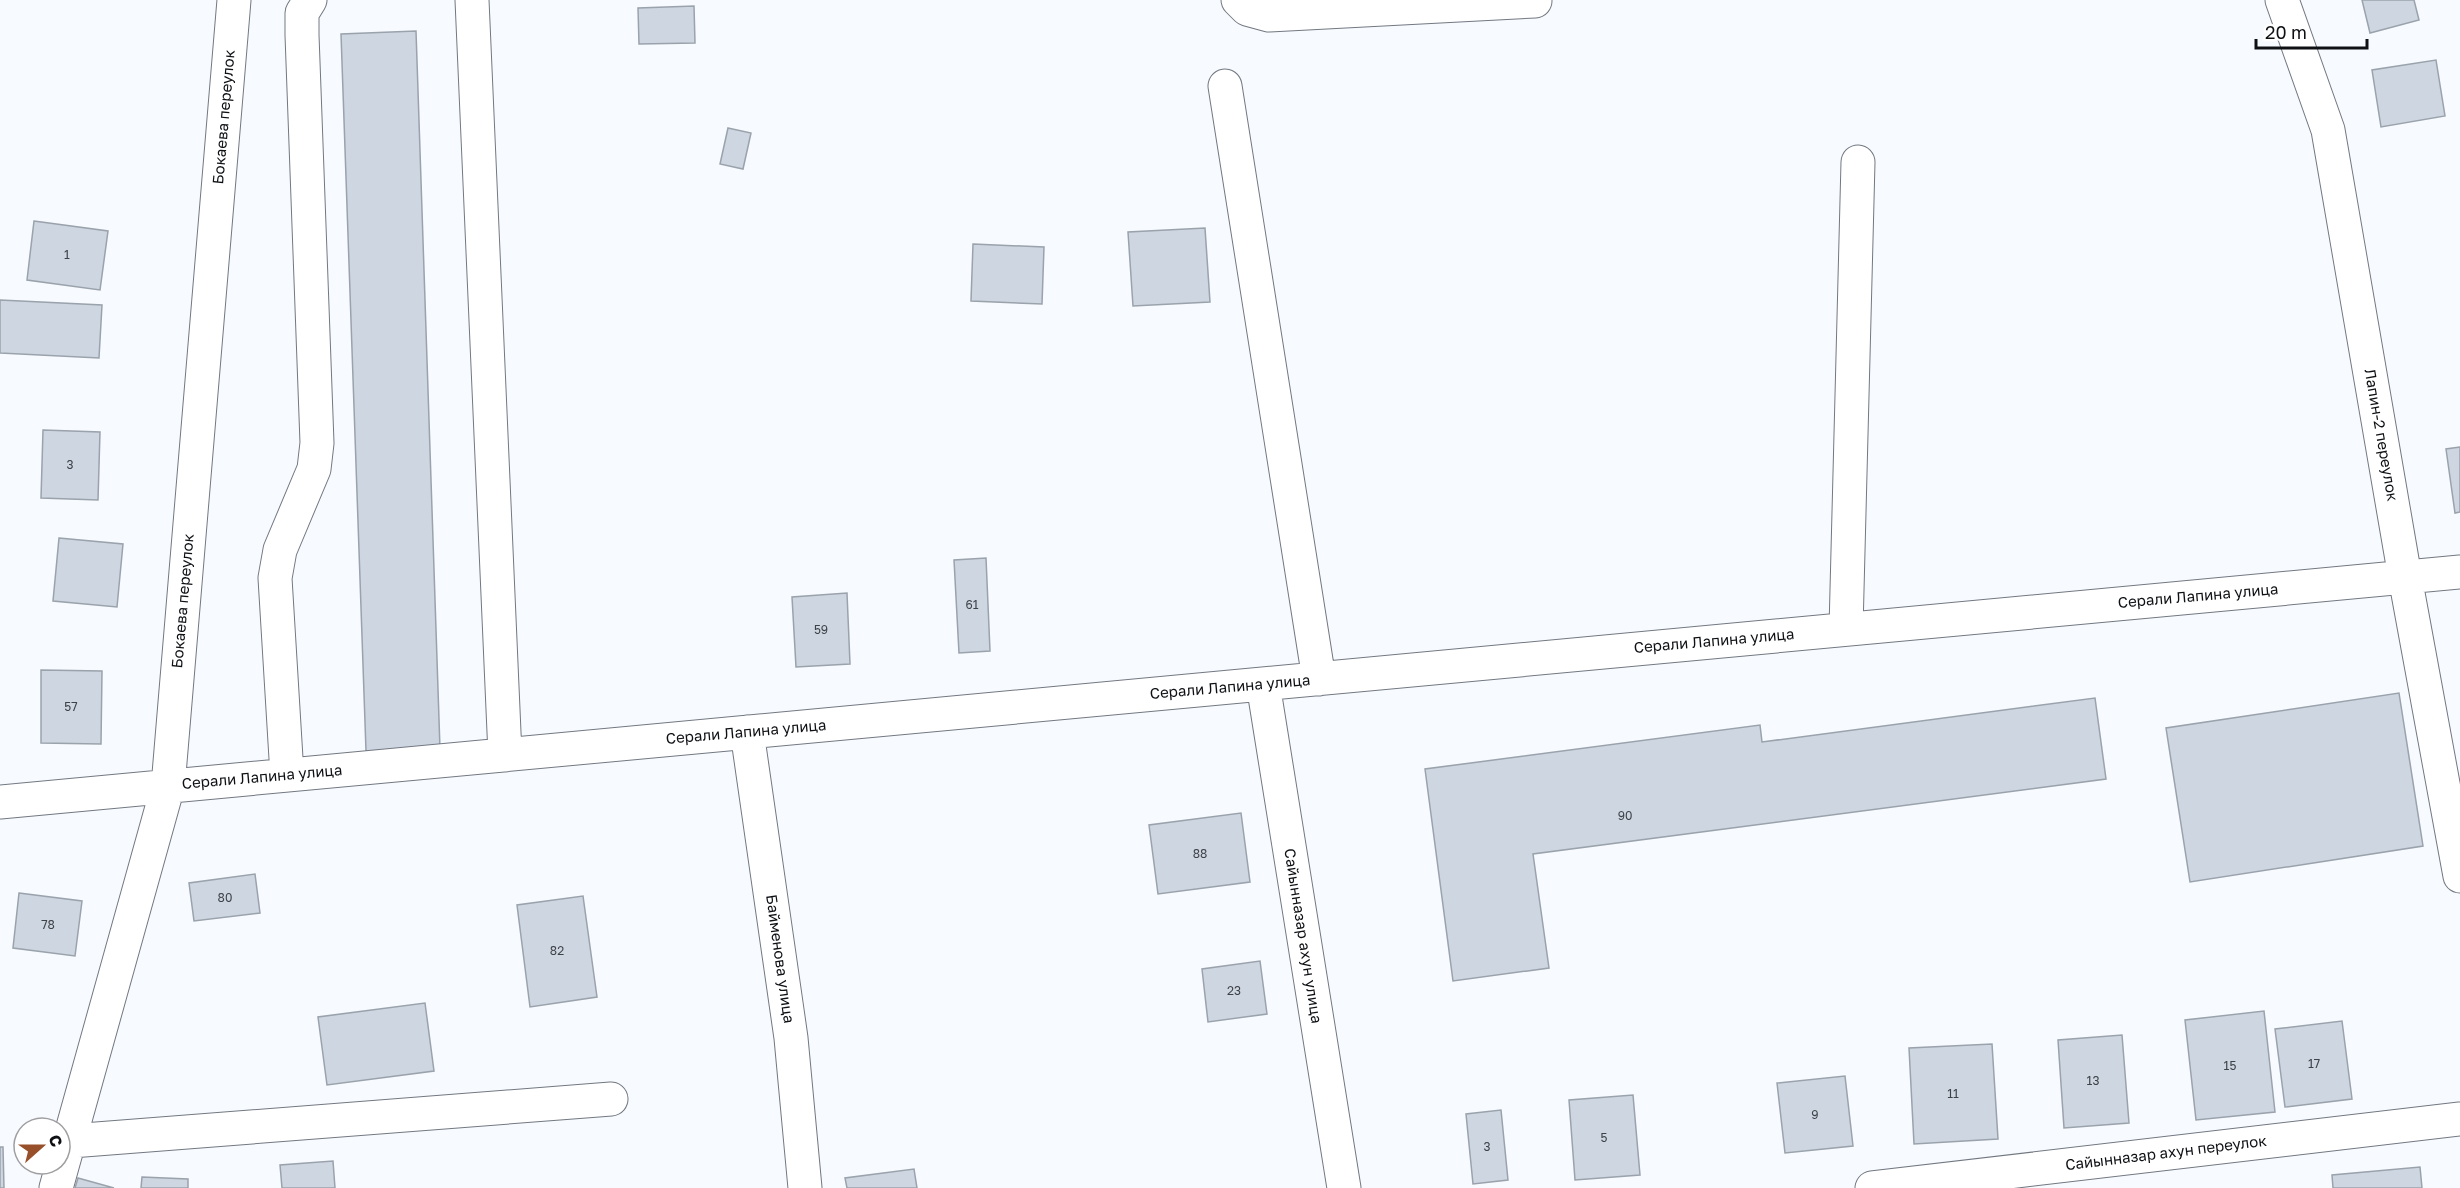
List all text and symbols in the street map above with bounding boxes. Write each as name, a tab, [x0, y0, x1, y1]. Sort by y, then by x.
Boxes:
scale bar	[2256, 12, 2367, 50]
text: 20 m	[2265, 21, 2307, 43]
street label: Бокаева переулок	[208, 48, 238, 185]
house number: 1	[64, 247, 70, 262]
street label: Лапин-2 переулок	[2361, 367, 2403, 503]
house number: 3	[66, 457, 74, 472]
street label: Бокаева переулок	[167, 532, 197, 669]
street label: Серали Лапина улица	[2117, 579, 2279, 611]
house number: 61	[965, 597, 979, 612]
house number: 59	[814, 622, 828, 637]
street label: Серали Лапина улица	[1633, 624, 1795, 656]
street label: Серали Лапина улица	[1149, 670, 1311, 702]
house number: 57	[64, 699, 78, 714]
street label: Серали Лапина улица	[665, 715, 827, 747]
street label: Серали Лапина улица	[181, 760, 343, 792]
house number: 90	[1618, 808, 1632, 823]
house number: 88	[1193, 846, 1207, 861]
street label: Сайынназар ахун улица	[1281, 847, 1327, 1025]
house number: 80	[218, 890, 232, 905]
street label: Байменова улица	[763, 893, 799, 1024]
house number: 78	[41, 917, 55, 932]
house number: 82	[550, 943, 564, 958]
house number: 23	[1227, 983, 1241, 998]
house number: 17	[2308, 1056, 2320, 1071]
house number: 15	[2224, 1058, 2236, 1073]
house number: 13	[2087, 1073, 2099, 1088]
house number: 11	[1947, 1086, 1959, 1101]
house number: 9	[1811, 1107, 1819, 1122]
north arrow	[12, 1116, 72, 1176]
house number: 5	[1601, 1130, 1608, 1145]
street label: Сайынназар ахун переулок	[2064, 1131, 2268, 1173]
text: С	[45, 1132, 67, 1150]
house number: 3	[1483, 1139, 1491, 1154]

